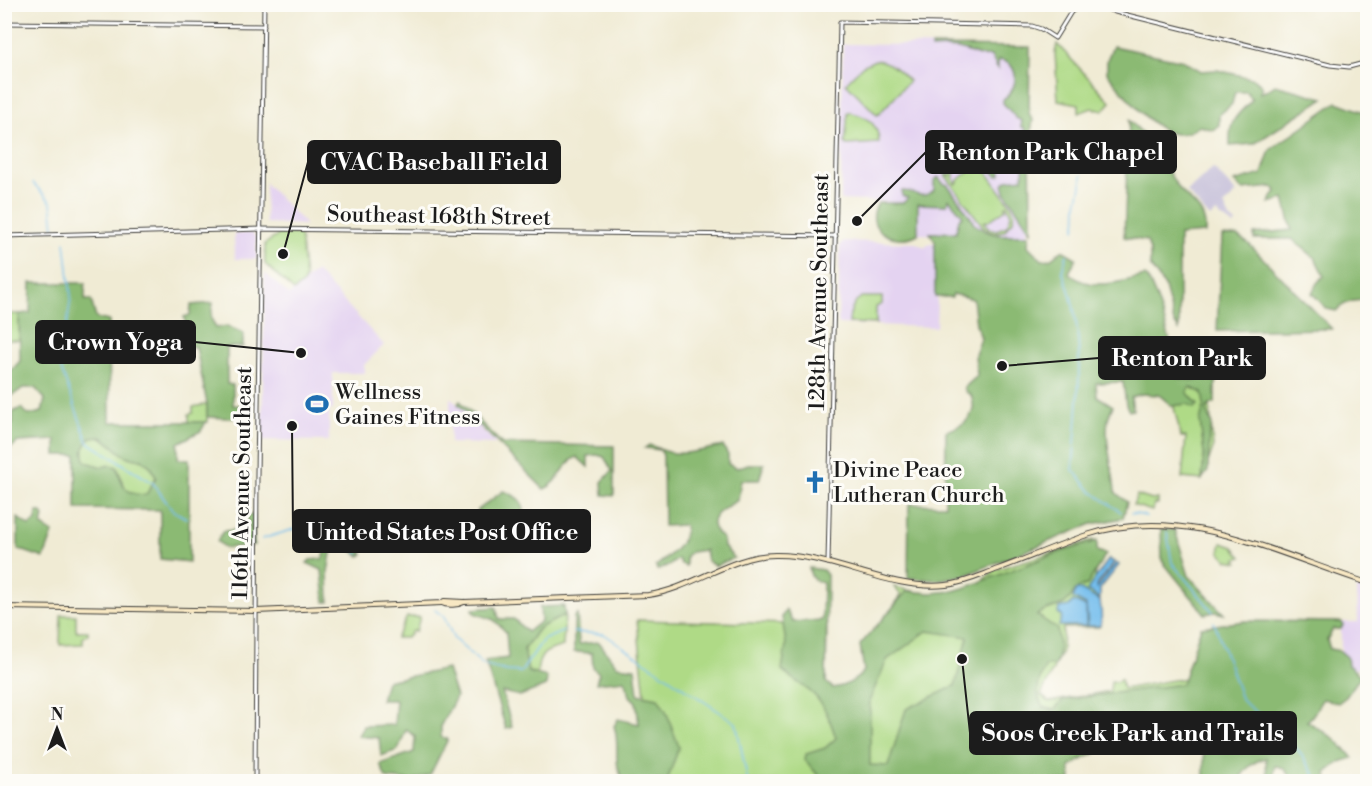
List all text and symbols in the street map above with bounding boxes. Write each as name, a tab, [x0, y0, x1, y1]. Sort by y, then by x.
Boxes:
callout: Renton Park Chapel	[926, 131, 1176, 173]
text: Renton Park Chapel	[938, 138, 1164, 168]
callout: CVAC Baseball Field	[308, 141, 560, 183]
text: CVAC Baseball Field	[320, 148, 548, 178]
street label: 128th Avenue Southeast	[804, 173, 835, 411]
street label: Southeast 168th Street	[327, 201, 551, 232]
callout: Crown Yoga	[36, 321, 195, 363]
text: Crown Yoga	[48, 328, 183, 358]
callout: Renton Park	[1099, 337, 1265, 379]
text: Renton Park	[1111, 344, 1254, 374]
street label: 116th Avenue Southeast	[227, 366, 258, 600]
place label: Wellness Gaines Fitness	[334, 379, 481, 431]
sports icon: Wellness Gaines Fitness	[304, 391, 330, 417]
place label: Divine Peace Lutheran Church	[833, 457, 1005, 509]
church icon: Divine Peace Lutheran Church	[802, 469, 828, 495]
callout: United States Post Office	[293, 510, 590, 552]
text: United States Post Office	[306, 518, 578, 548]
north arrow	[27, 699, 87, 759]
text: N	[51, 705, 64, 725]
callout: Soos Creek Park and Trails	[970, 712, 1296, 754]
text: Soos Creek Park and Trails	[982, 719, 1284, 749]

